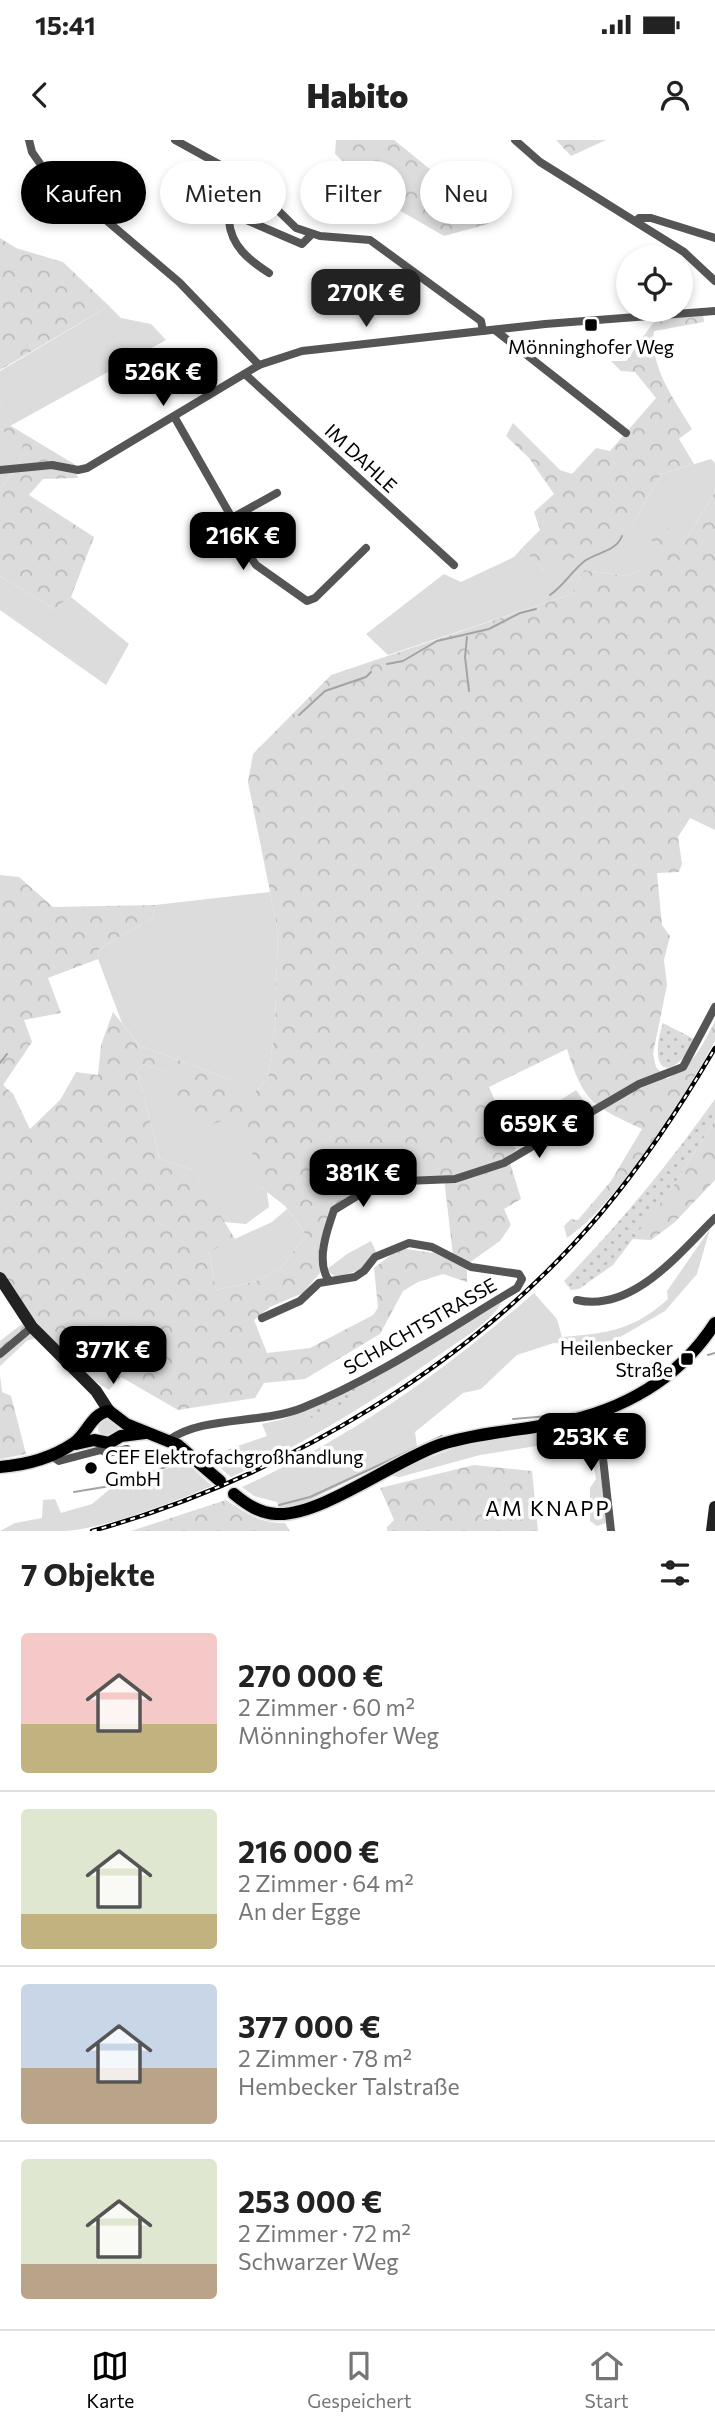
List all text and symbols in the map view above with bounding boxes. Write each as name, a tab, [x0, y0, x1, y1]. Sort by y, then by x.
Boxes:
text: 15:41	[35, 9, 96, 40]
text: Habito	[307, 75, 408, 115]
icon: back	[21, 76, 59, 114]
icon: person	[656, 76, 694, 114]
chip: Kaufen	[21, 161, 146, 224]
chip: Mieten	[160, 161, 286, 224]
chip: Filter	[300, 161, 406, 224]
chip: Neu	[420, 161, 512, 224]
map controls	[616, 245, 693, 322]
button: locate	[616, 245, 693, 322]
pin: 270K €	[309, 270, 423, 329]
text: 270K €	[327, 278, 405, 306]
marker: Mönninghofer Weg	[583, 317, 599, 333]
place label: Mönninghofer Weg	[508, 335, 674, 358]
pin: 526K €	[106, 348, 220, 408]
text: 526K €	[124, 357, 202, 385]
street label: IM DAHLE	[321, 419, 402, 497]
pin: 216K €	[186, 512, 300, 572]
text: 216K €	[206, 521, 280, 549]
pin: 659K €	[482, 1100, 596, 1160]
text: 659K €	[500, 1109, 578, 1137]
pin: 381K €	[306, 1150, 420, 1209]
text: 381K €	[326, 1158, 400, 1186]
street label: SCHACHTSTRASSE	[339, 1272, 500, 1379]
pin: 377K €	[56, 1326, 170, 1386]
text: 377K €	[75, 1335, 151, 1363]
place label: Heilenbecker Straße	[560, 1336, 673, 1381]
marker: Heilenbecker Straße	[679, 1351, 695, 1367]
pin: 253K €	[534, 1414, 648, 1473]
text: 253K €	[553, 1422, 629, 1450]
place label: CEF Elektrofachgroßhandlung GmbH	[105, 1445, 364, 1490]
marker: CEF Elektrofachgroßhandlung GmbH	[83, 1460, 99, 1476]
district label: AM KNAPP	[485, 1495, 611, 1520]
icon: filters	[656, 1554, 694, 1592]
text: 7 Objekte	[21, 1555, 155, 1592]
text: 270 000 €	[238, 1656, 384, 1693]
icon: home	[77, 1661, 161, 1745]
text: 2 Zimmer · 60 m²	[238, 1693, 415, 1721]
text: Mönninghofer Weg	[238, 1721, 439, 1749]
text: 216 000 €	[238, 1832, 380, 1869]
icon: home	[77, 1837, 161, 1921]
text: 2 Zimmer · 64 m²	[238, 1869, 414, 1897]
text: An der Egge	[238, 1897, 361, 1925]
text: 377 000 €	[238, 2007, 381, 2044]
icon: home	[77, 2012, 161, 2096]
text: 2 Zimmer · 78 m²	[238, 2044, 412, 2072]
text: Hembecker Talstraße	[238, 2072, 460, 2100]
text: 253 000 €	[238, 2182, 382, 2219]
icon: home	[77, 2187, 161, 2271]
text: 2 Zimmer · 72 m²	[238, 2219, 411, 2247]
text: Schwarzer Weg	[238, 2247, 399, 2275]
tab: Karte	[86, 2347, 134, 2412]
tab: Gespeichert	[307, 2347, 412, 2412]
tab: Start	[585, 2347, 629, 2412]

